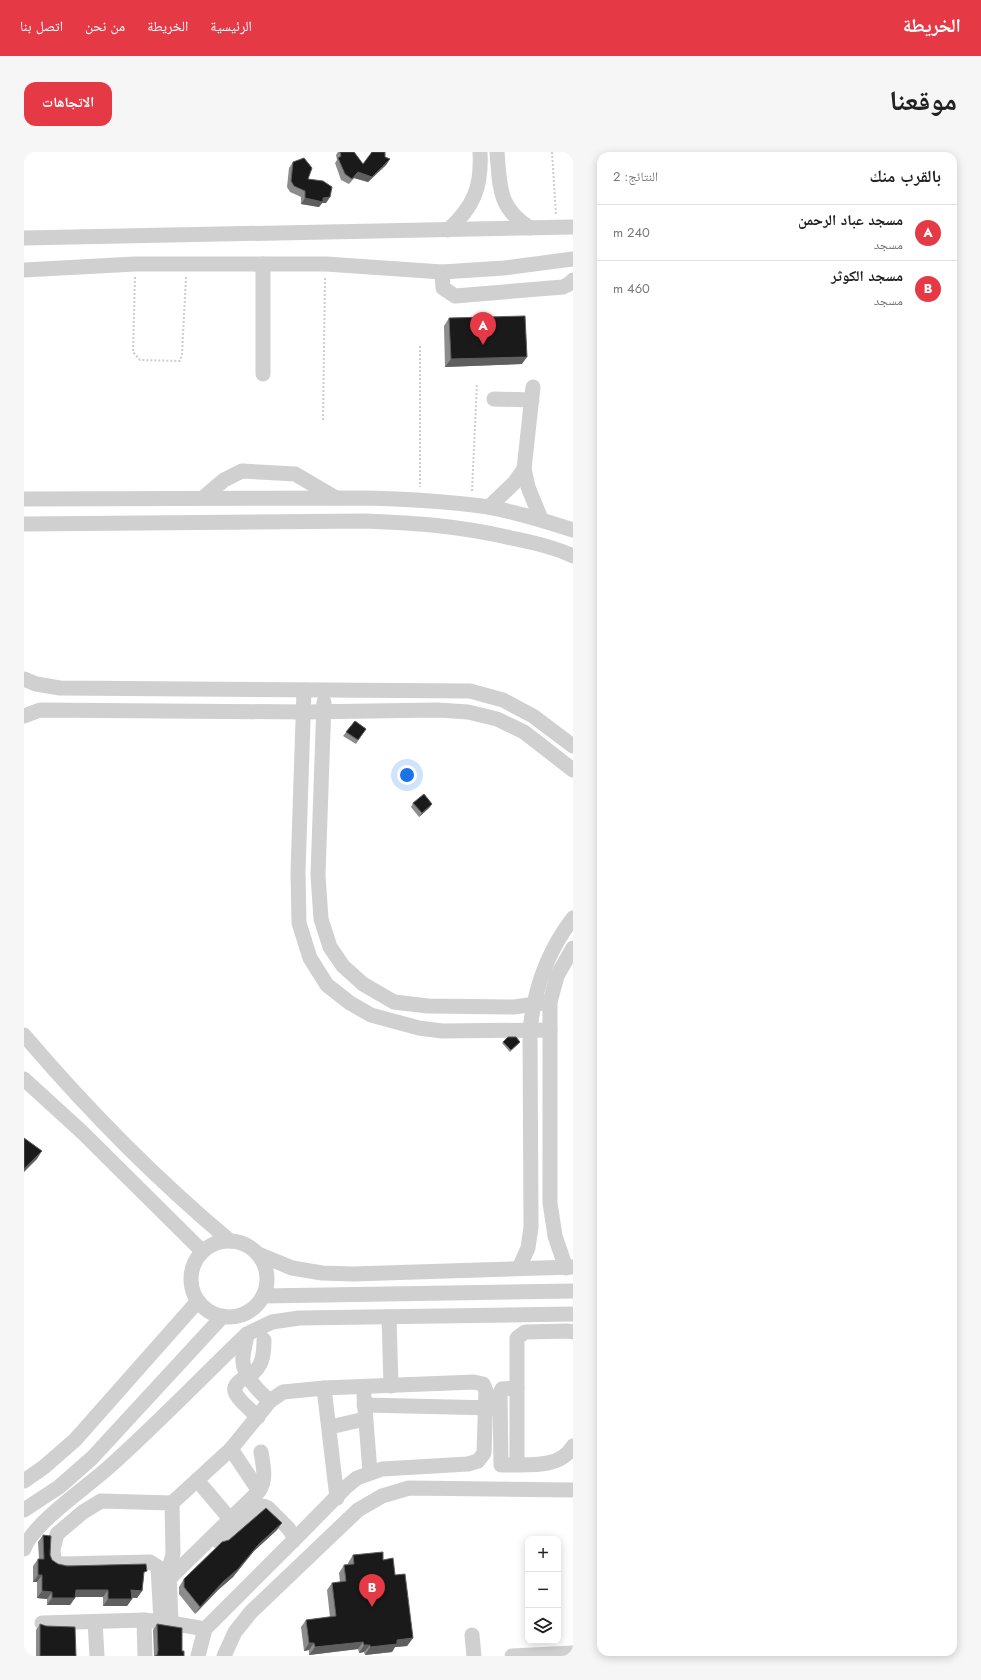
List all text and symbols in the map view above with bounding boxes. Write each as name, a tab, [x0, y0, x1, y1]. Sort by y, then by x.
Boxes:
text: الخريطة	[903, 12, 961, 39]
text: اتصل بنا	[20, 16, 63, 36]
text: من نحن	[85, 16, 125, 36]
text: الخريطة	[147, 16, 188, 36]
text: الرئيسية	[210, 16, 252, 36]
text: موقعنا	[889, 80, 957, 121]
button: الاتجاهات	[24, 82, 112, 126]
text: بالقرب منك	[870, 164, 941, 188]
text: النتائج: 2	[613, 167, 658, 186]
text: مسجد عباد الرحمن	[798, 209, 903, 231]
text: 240 m	[613, 223, 650, 242]
text: A	[923, 223, 933, 242]
text: مسجد	[874, 235, 903, 254]
text: مسجد الكوثر	[831, 265, 903, 287]
text: 460 m	[613, 279, 650, 298]
text: B	[924, 279, 932, 298]
text: مسجد	[874, 291, 903, 310]
pin: A	[470, 312, 496, 345]
your location	[397, 765, 417, 785]
map controls	[525, 1536, 561, 1644]
button: +	[525, 1536, 561, 1572]
button: −	[525, 1572, 561, 1608]
pin: B	[359, 1574, 385, 1607]
button: layers	[525, 1608, 561, 1644]

